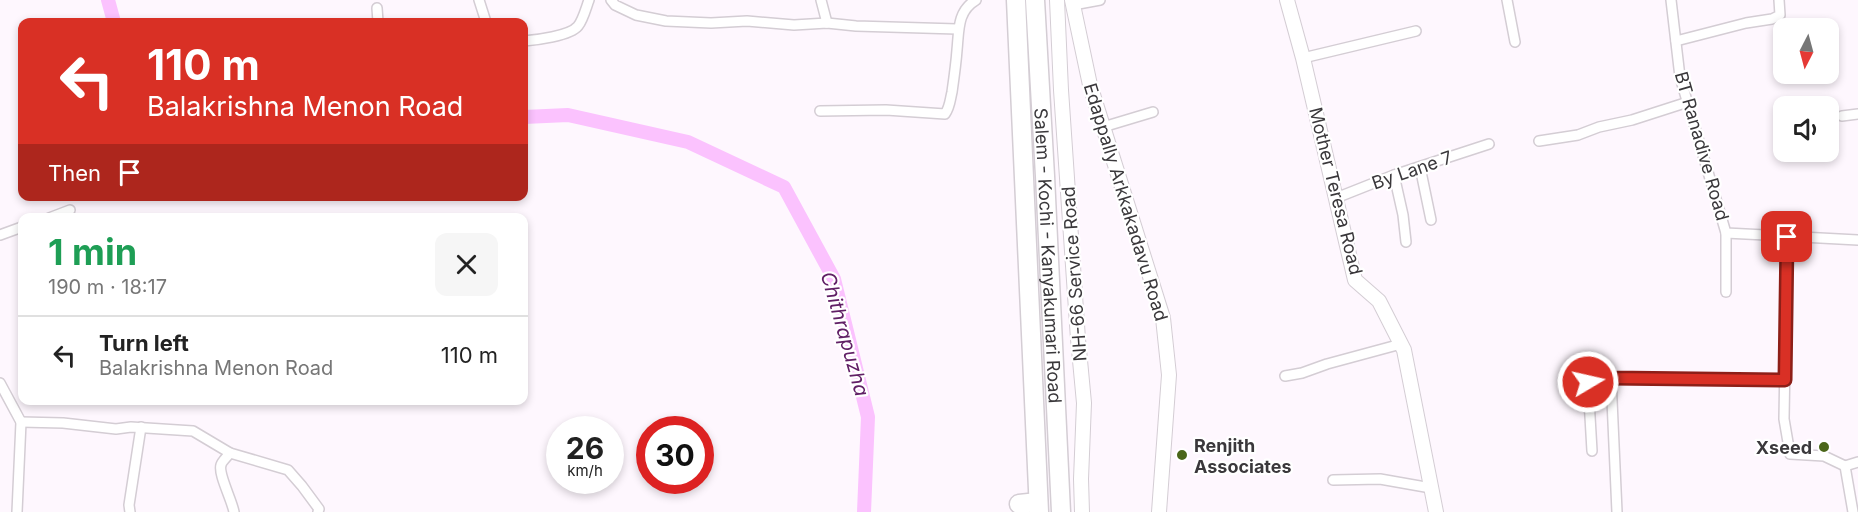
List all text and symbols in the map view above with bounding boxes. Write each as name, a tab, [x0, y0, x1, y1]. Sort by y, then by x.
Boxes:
north arrow	[1773, 18, 1839, 84]
map controls	[1773, 18, 1839, 162]
text: 110 m	[147, 39, 260, 90]
icon: left	[48, 42, 126, 120]
street label: BT Ranadive Road	[1671, 69, 1733, 223]
street label: Edappally Arkkakadavu Road	[1080, 80, 1172, 324]
text: Balakrishna Menon Road	[147, 90, 463, 123]
button: sound	[1773, 96, 1839, 162]
street label: Mother Teresa Road	[1305, 105, 1367, 277]
street label: Salem - Kochi - Kanyakumari Road	[1031, 107, 1066, 404]
street label: By Lane 7	[1369, 146, 1455, 194]
icon: arrive	[113, 156, 146, 189]
text: Then	[48, 160, 101, 186]
street label: NH-66 Service Road	[1057, 186, 1091, 362]
pin	[1761, 211, 1812, 262]
icon: arrive	[1770, 220, 1803, 253]
text: 1 min	[48, 230, 137, 274]
button: close	[435, 233, 498, 296]
water label: Chithrapuzha	[816, 269, 874, 399]
text: 190 m · 18:17	[48, 275, 167, 299]
text: Turn left	[99, 330, 189, 356]
icon: left	[48, 339, 81, 372]
text: 110 m	[441, 342, 498, 368]
position arrow	[1556, 350, 1620, 414]
text: Balakrishna Menon Road	[99, 356, 333, 380]
speed limit sign: 30	[636, 416, 714, 494]
text: 26	[566, 430, 604, 466]
place label: Renjith Associates	[1194, 435, 1292, 477]
place label: Xseed	[1756, 437, 1812, 458]
marker: Xseed	[1817, 440, 1831, 454]
marker: Renjith Associates	[1175, 448, 1189, 462]
text: km/h	[567, 461, 603, 480]

